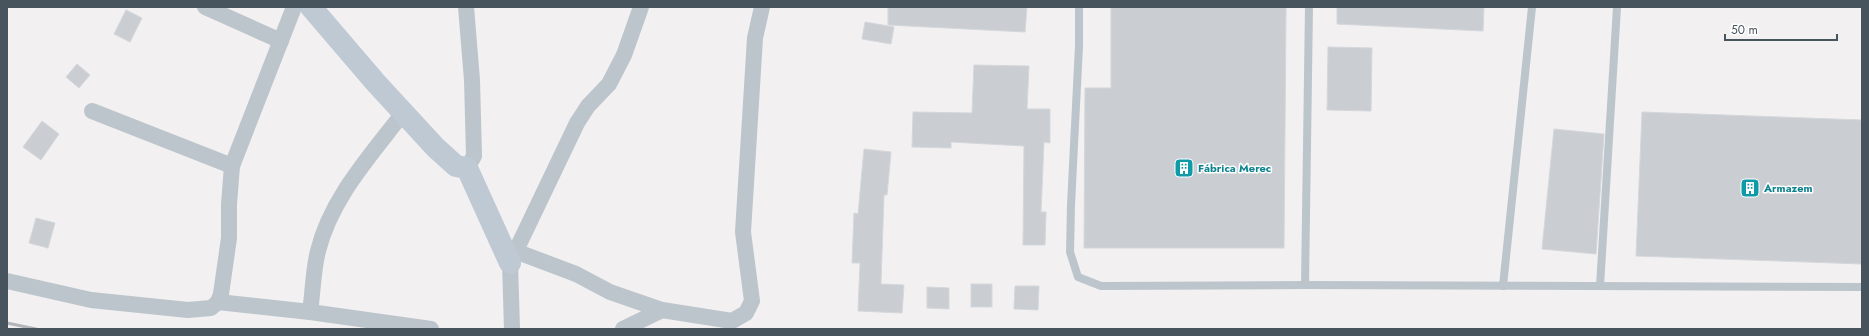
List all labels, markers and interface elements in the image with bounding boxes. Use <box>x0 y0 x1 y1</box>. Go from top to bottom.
scale bar <box>1725 16 1837 42</box>
text: 50 m <box>1731 21 1758 39</box>
building icon: Fábrica Merec <box>1173 157 1195 179</box>
place label: Fábrica Merec <box>1198 160 1271 176</box>
building icon: Armazem <box>1739 177 1761 199</box>
place label: Armazem <box>1763 180 1812 196</box>

